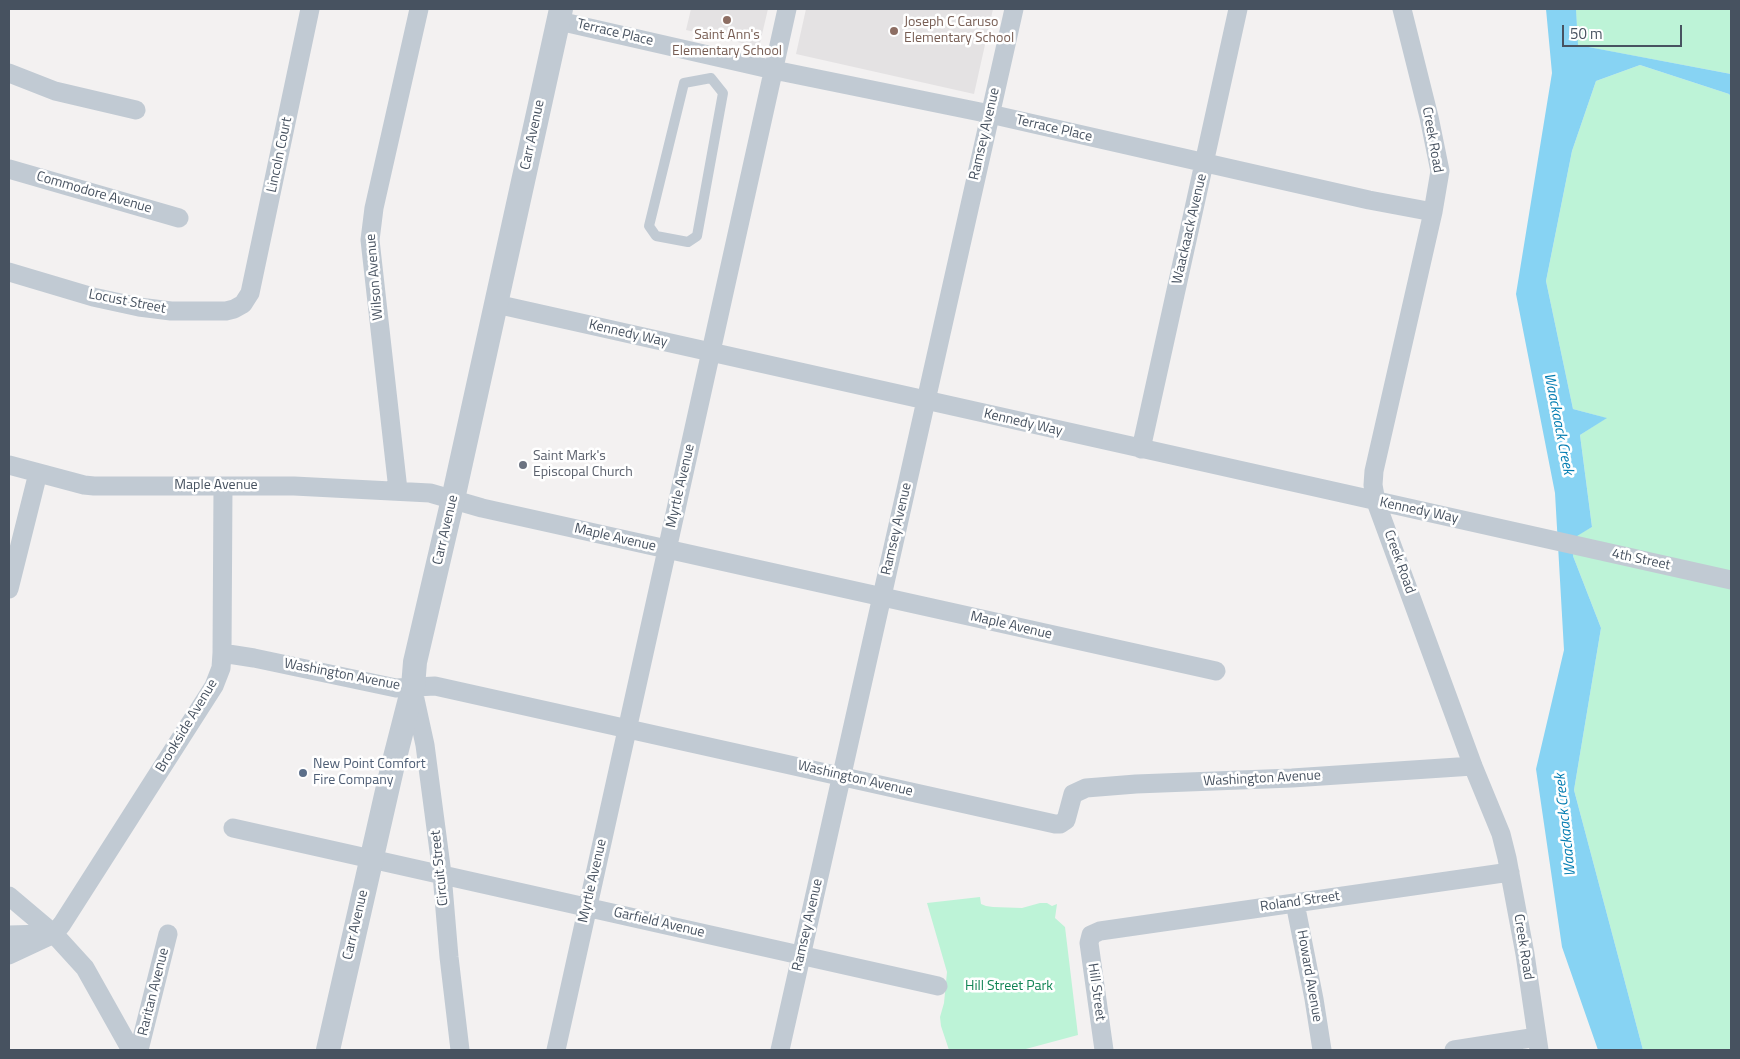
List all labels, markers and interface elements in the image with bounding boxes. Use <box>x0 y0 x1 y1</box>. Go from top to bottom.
marker: Saint Ann's Elementary School <box>721 14 733 26</box>
place label: Joseph C Caruso Elementary School <box>904 15 1014 48</box>
scale bar <box>1565 15 1685 47</box>
street label: Terrace Place <box>575 16 655 50</box>
text: 50 m <box>1570 22 1603 45</box>
marker: Joseph C Caruso Elementary School <box>888 25 900 37</box>
place label: Saint Ann's Elementary School <box>672 28 782 60</box>
street label: Ramsey Avenue <box>966 86 1004 182</box>
street label: Carr Avenue <box>517 98 549 172</box>
street label: Creek Road <box>1418 106 1446 174</box>
street label: Terrace Place <box>1014 112 1094 146</box>
street label: Lincoln Court <box>264 116 296 194</box>
street label: Commodore Avenue <box>34 169 154 217</box>
street label: Waackaack Avenue <box>1169 172 1211 286</box>
street label: Wilson Avenue <box>363 233 387 321</box>
street label: Locust Street <box>87 286 167 318</box>
street label: Kennedy Way <box>587 317 669 351</box>
water label: Waackaack Creek <box>1539 372 1577 476</box>
street label: Kennedy Way <box>982 406 1064 440</box>
street label: Myrtle Avenue <box>663 442 699 530</box>
place label: Saint Mark's Episcopal Church <box>533 449 633 482</box>
marker: Saint Mark's Episcopal Church <box>517 459 529 471</box>
street label: Maple Avenue <box>174 478 258 494</box>
street label: Ramsey Avenue <box>878 481 916 577</box>
street label: Carr Avenue <box>430 493 462 567</box>
street label: Kennedy Way <box>1378 494 1460 528</box>
street label: Maple Avenue <box>573 520 657 556</box>
street label: Creek Road <box>1380 528 1418 596</box>
street label: 4th Street <box>1610 546 1672 574</box>
street label: Maple Avenue <box>969 608 1053 644</box>
street label: Washington Avenue <box>283 656 401 694</box>
street label: Brookside Avenue <box>153 676 221 776</box>
place label: New Point Comfort Fire Company <box>313 757 426 790</box>
street label: Washington Avenue <box>796 758 914 800</box>
marker: New Point Comfort Fire Company <box>297 767 309 779</box>
street label: Washington Avenue <box>1203 768 1321 790</box>
water label: Waackaack Creek <box>1552 773 1580 877</box>
street label: Circuit Street <box>428 829 452 907</box>
street label: Myrtle Avenue <box>575 837 611 925</box>
street label: Ramsey Avenue <box>789 877 827 973</box>
street label: Carr Avenue <box>340 888 372 962</box>
street label: Roland Street <box>1259 888 1341 916</box>
street label: Garfield Avenue <box>612 904 706 942</box>
street label: Creek Road <box>1510 913 1536 981</box>
street label: Howard Avenue <box>1293 929 1325 1023</box>
street label: Raritan Avenue <box>135 946 173 1038</box>
street label: Hill Street <box>1084 962 1108 1022</box>
park label: Hill Street Park <box>965 979 1053 995</box>

